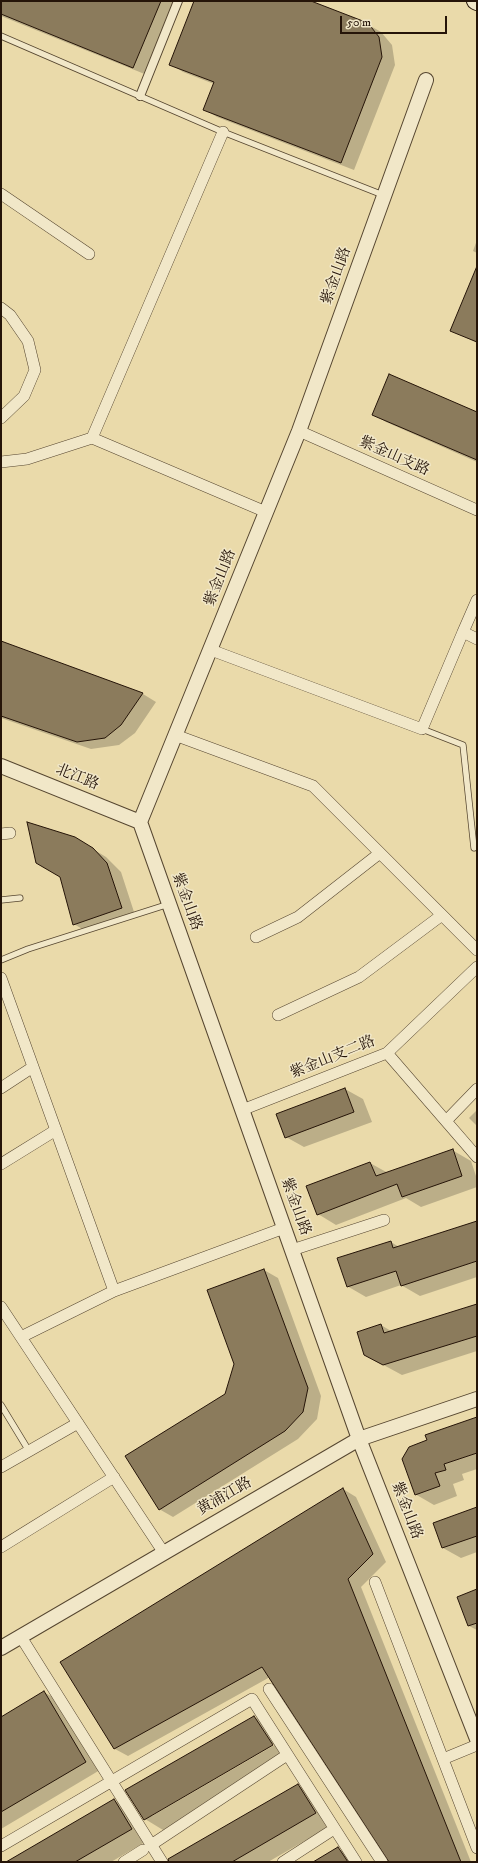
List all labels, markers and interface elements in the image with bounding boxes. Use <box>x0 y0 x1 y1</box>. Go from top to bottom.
scale bar <box>342 8 449 34</box>
text: 50 m <box>347 15 371 30</box>
street label: 紫金山路 <box>318 245 356 307</box>
street label: 紫金山支路 <box>356 434 432 480</box>
street label: 紫金山路 <box>201 547 241 609</box>
street label: 北江路 <box>53 761 101 795</box>
street label: 紫金山路 <box>167 871 205 933</box>
street label: 紫金山支二路 <box>288 1033 378 1083</box>
street label: 紫金山路 <box>276 1176 314 1238</box>
street label: 黄浦江路 <box>195 1474 255 1520</box>
street label: 紫金山路 <box>387 1480 425 1542</box>

